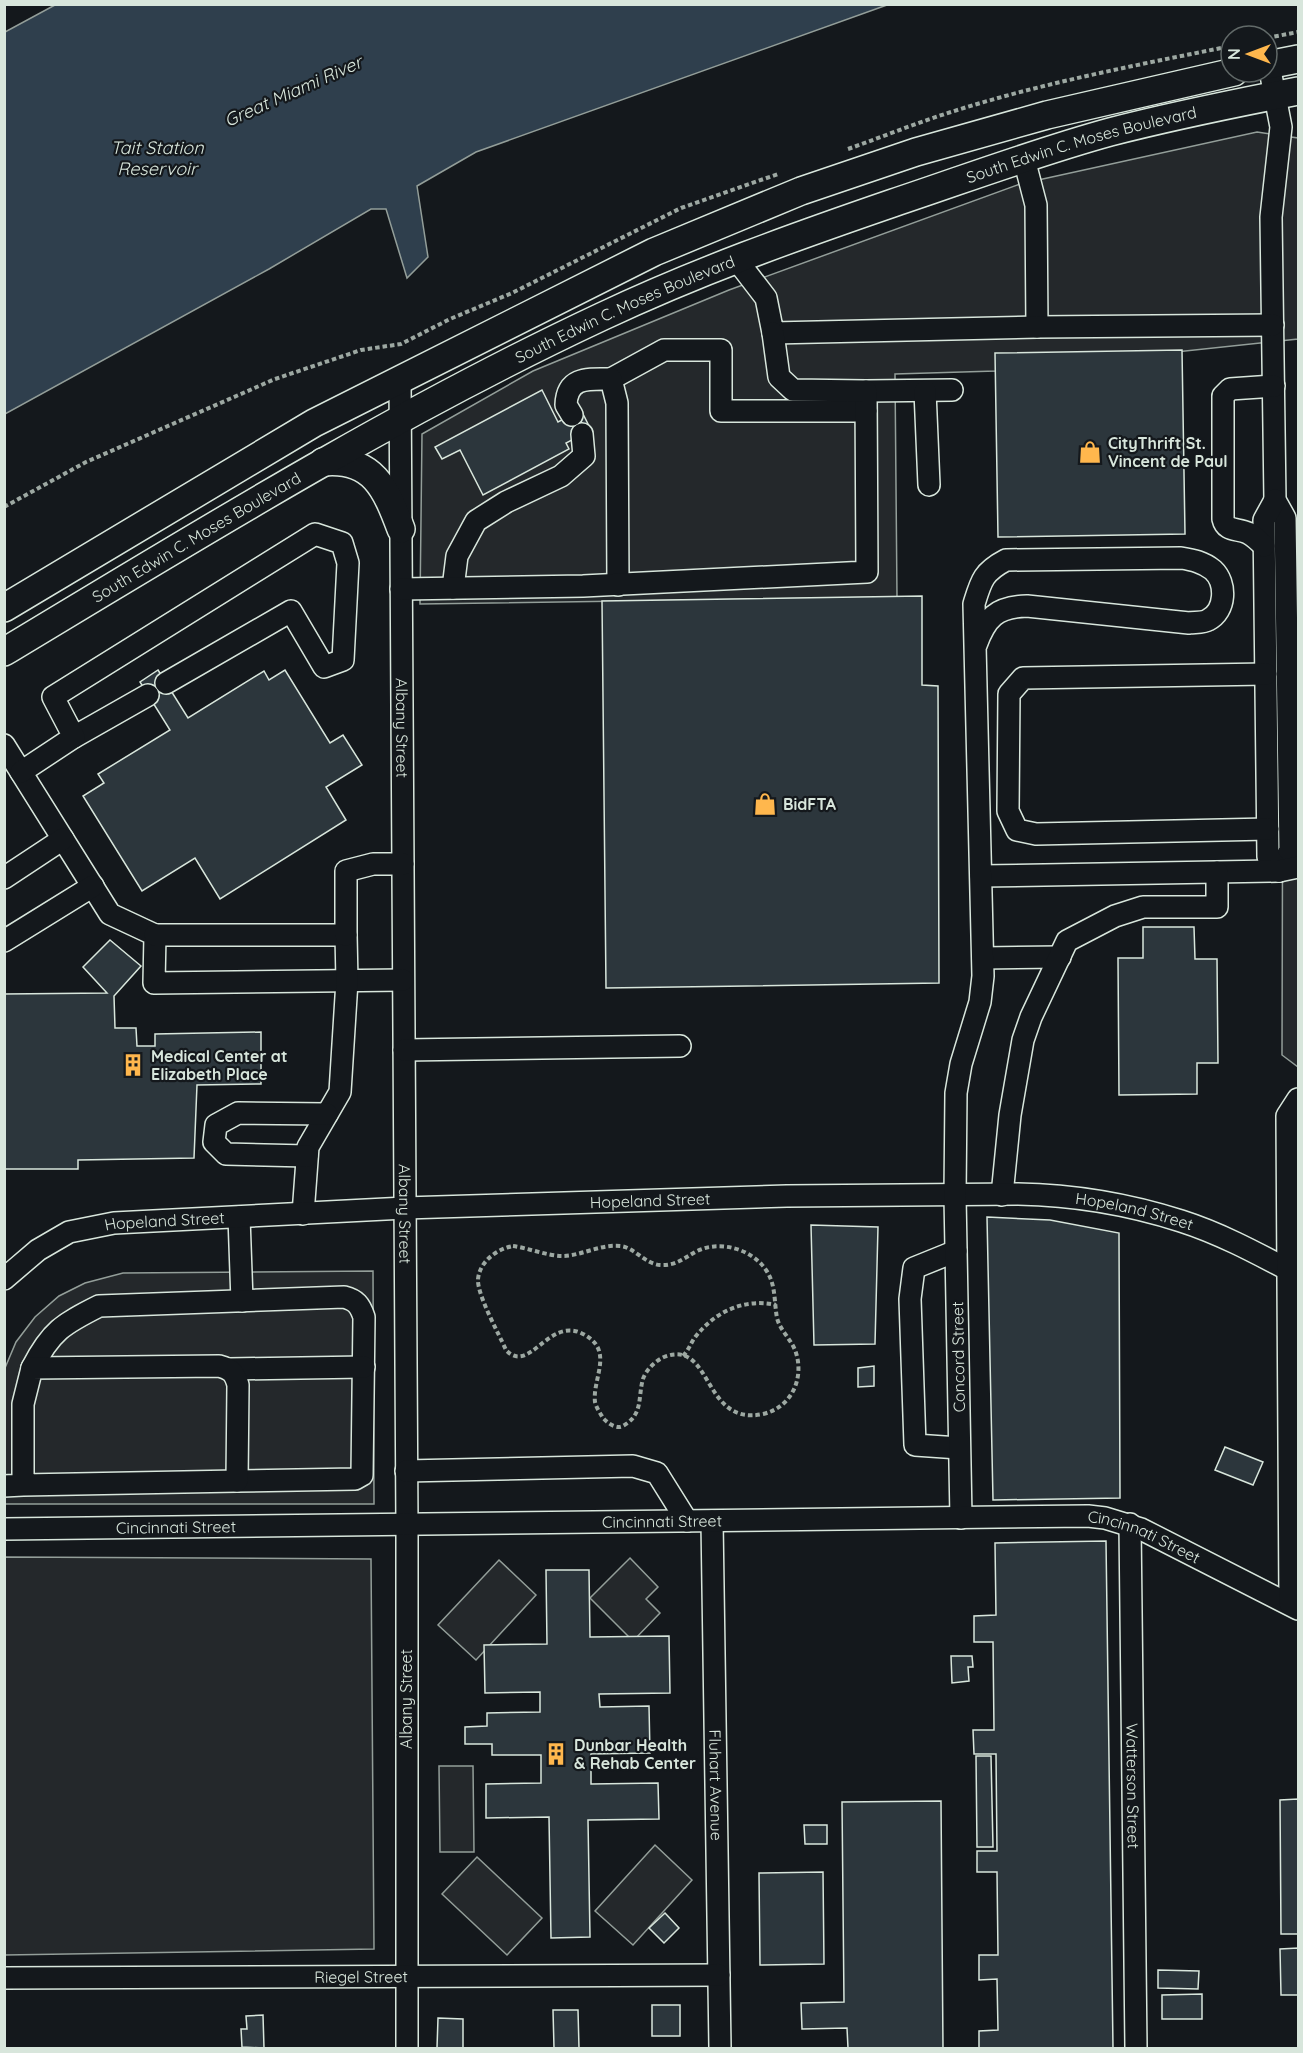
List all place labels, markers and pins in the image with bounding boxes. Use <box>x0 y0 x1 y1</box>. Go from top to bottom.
place label: CityThrift St. Vincent de Paul <box>1108 433 1228 471</box>
shop icon: CityThrift St. Vincent de Paul <box>1077 439 1103 465</box>
shop icon: BidFTA <box>752 791 778 817</box>
place label: BidFTA <box>783 794 837 814</box>
place label: Medical Center at Elizabeth Place <box>151 1046 287 1084</box>
building icon: Medical Center at Elizabeth Place <box>120 1052 146 1078</box>
place label: Dunbar Health & Rehab Center <box>574 1735 696 1773</box>
building icon: Dunbar Health & Rehab Center <box>543 1741 569 1767</box>

